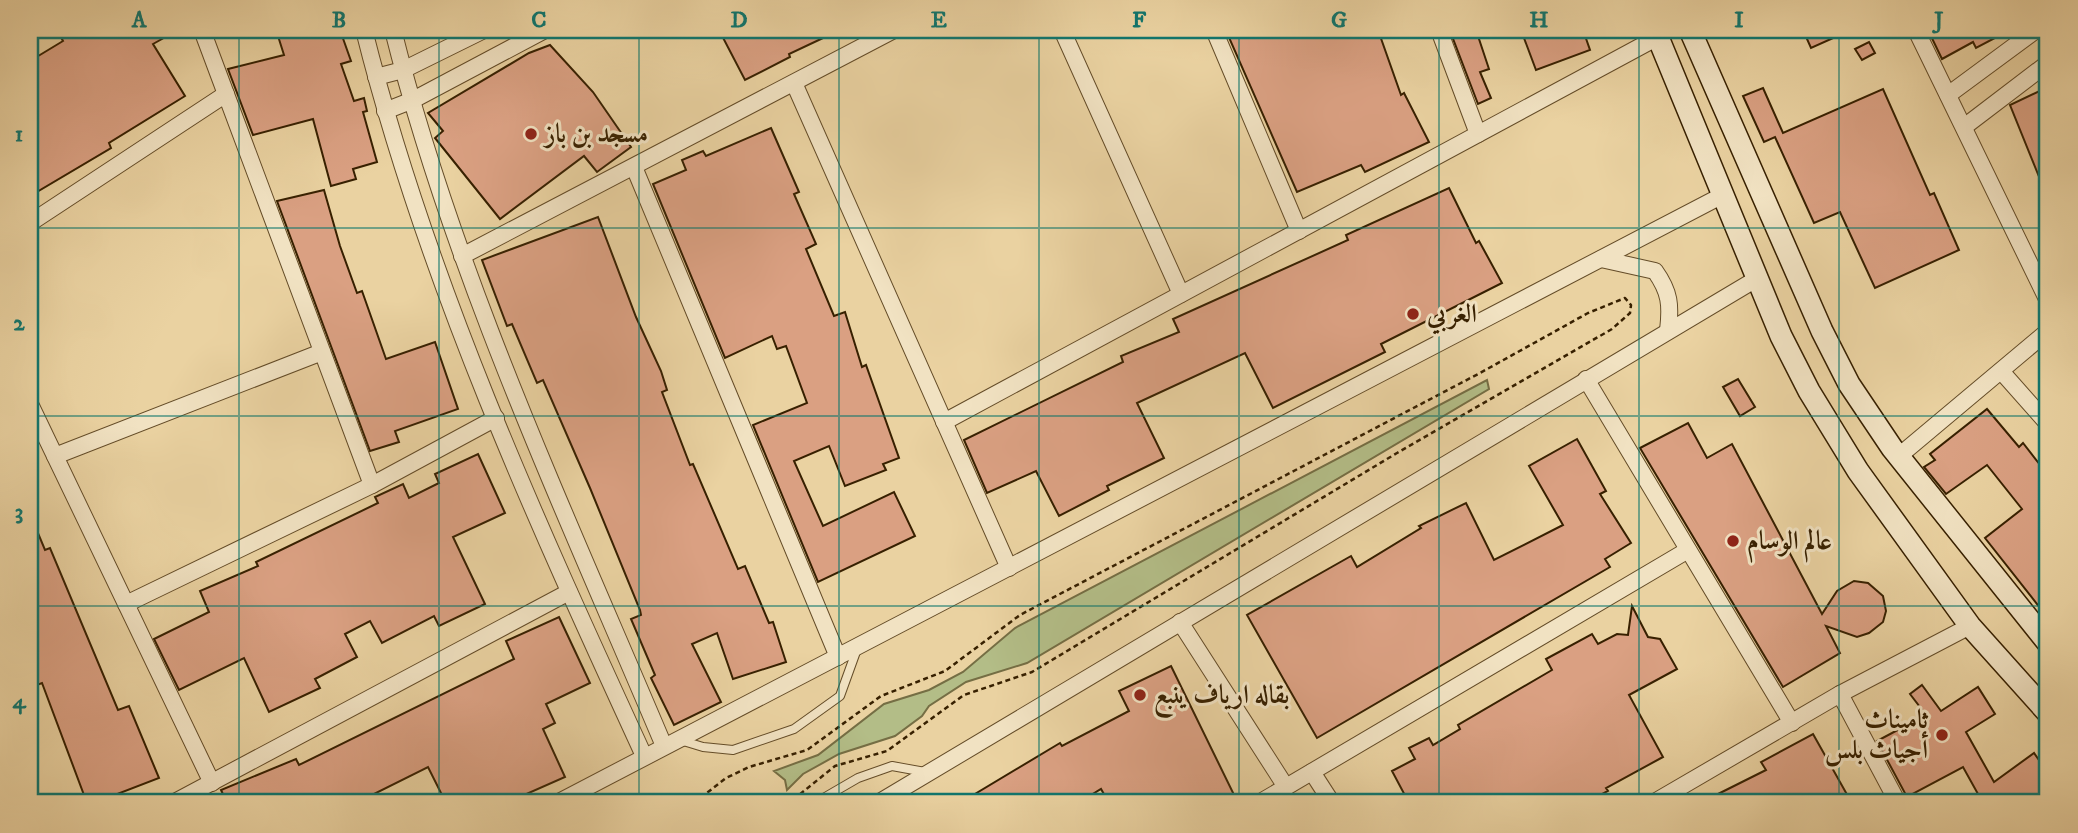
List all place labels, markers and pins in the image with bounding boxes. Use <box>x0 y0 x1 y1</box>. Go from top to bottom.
place label: مسجد بن باز <box>542 118 648 151</box>
marker: مسجد بن باز <box>523 126 539 142</box>
place label: الغربي <box>1426 298 1477 335</box>
marker: الغربي <box>1405 306 1421 322</box>
place label: عالم الوسام <box>1747 525 1832 563</box>
marker: عالم الوسام <box>1725 533 1741 549</box>
place label: بقاله ارياف ينبع <box>1154 679 1289 718</box>
marker: بقاله ارياف ينبع <box>1132 687 1148 703</box>
place label: ثاميناث أجياث بلس <box>1825 704 1929 767</box>
marker: ثاميناث أجياث بلس <box>1934 727 1950 743</box>

